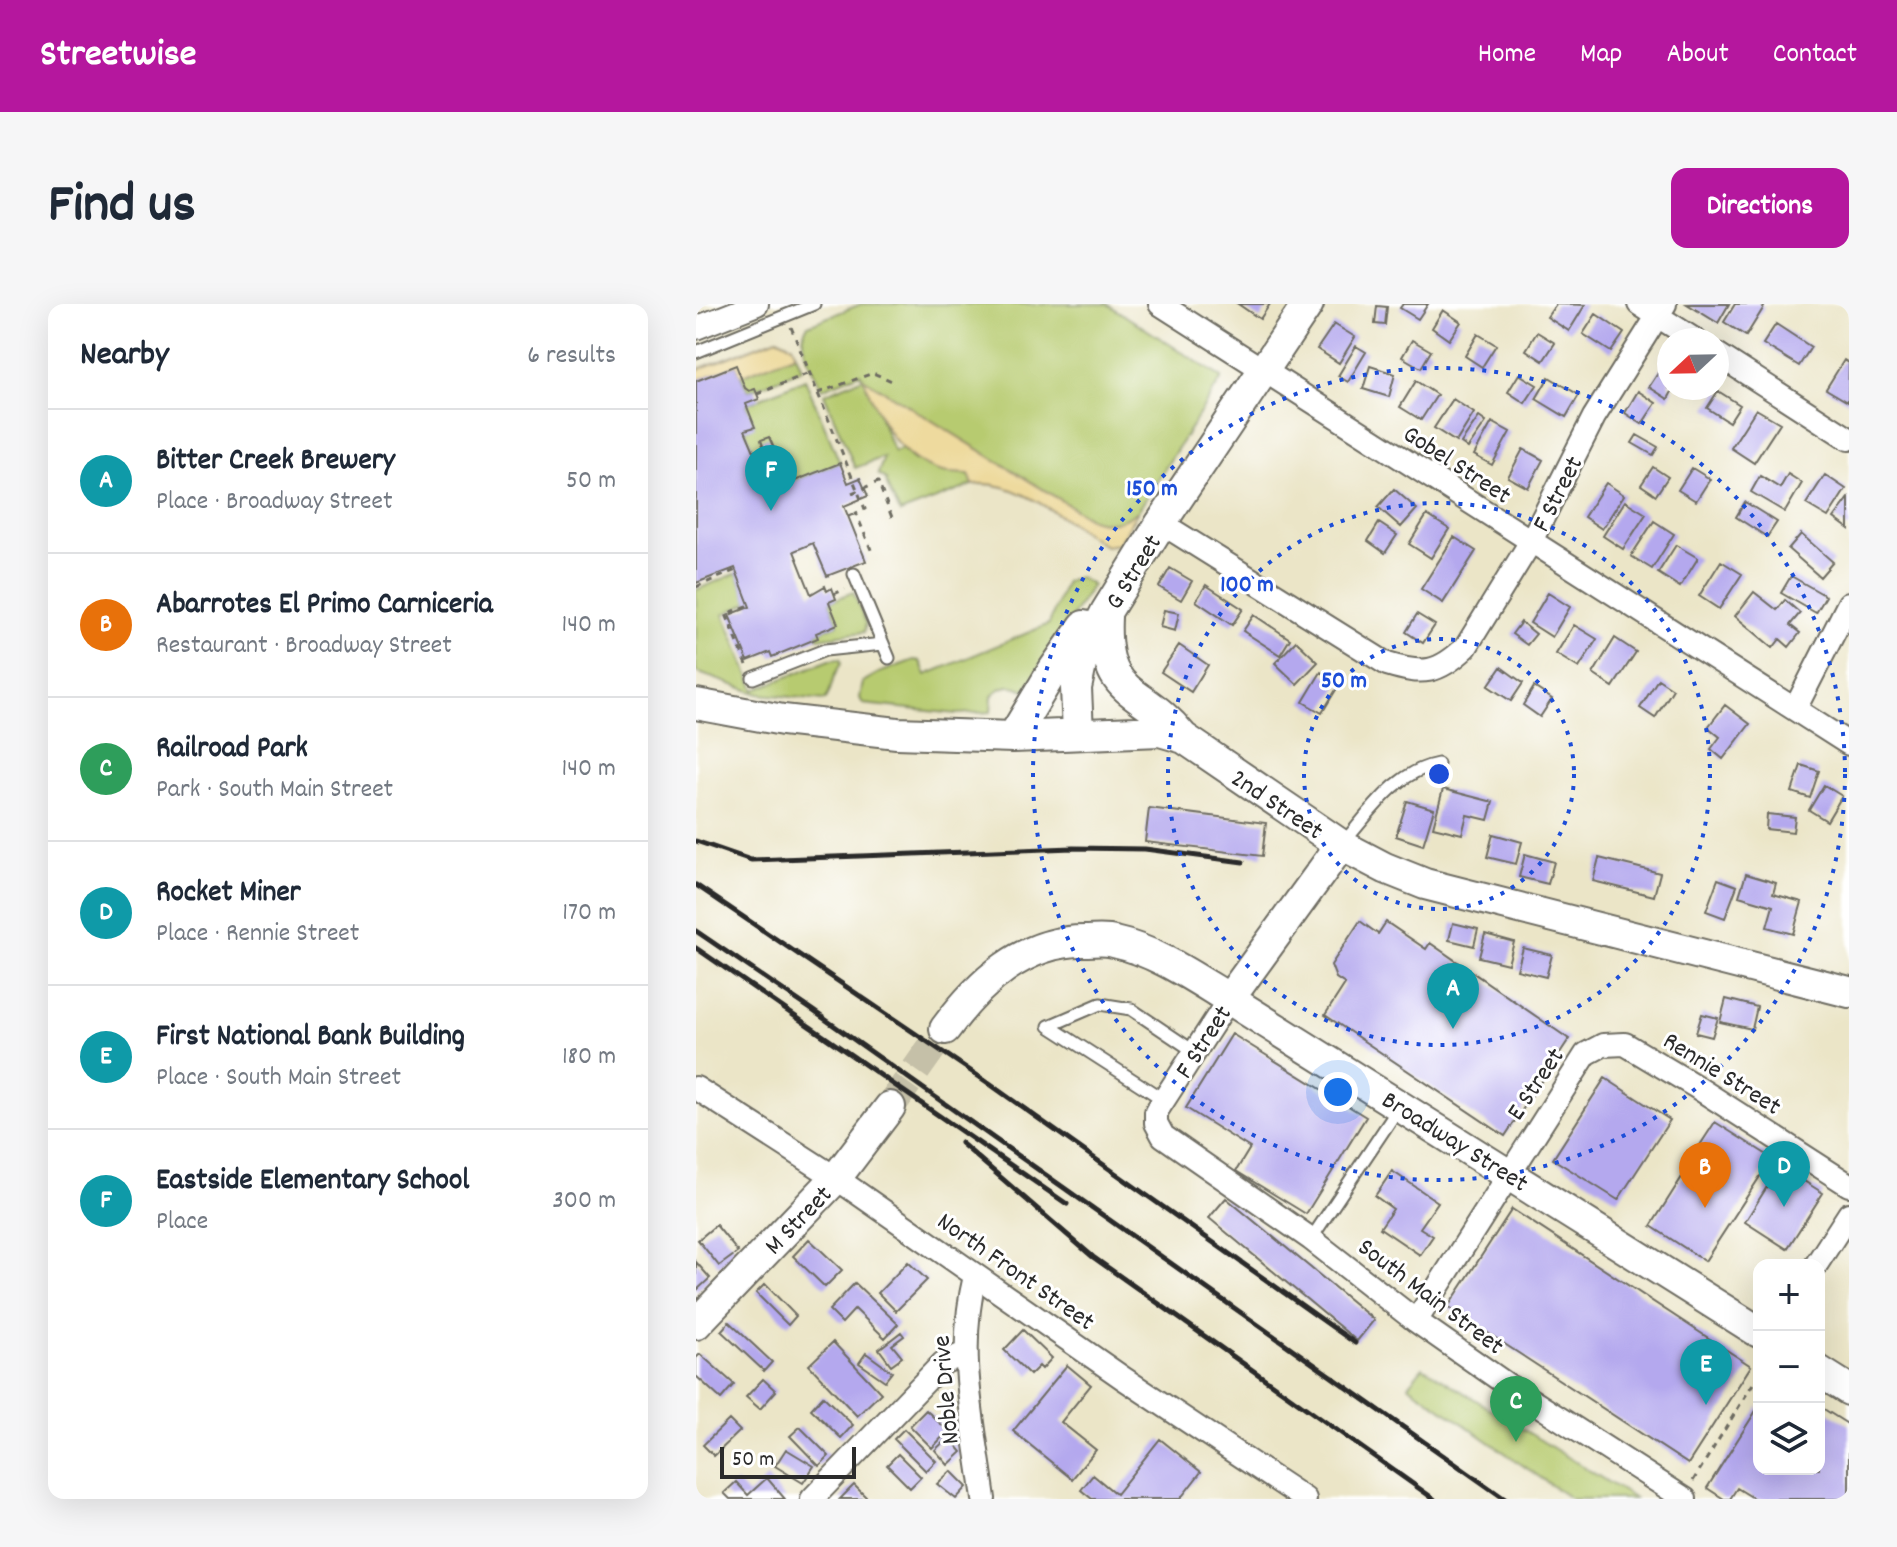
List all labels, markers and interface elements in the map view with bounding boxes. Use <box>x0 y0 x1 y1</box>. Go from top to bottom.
text: Streetwise <box>40 29 197 84</box>
text: Home <box>1478 36 1536 76</box>
text: Map <box>1580 36 1622 76</box>
text: About <box>1666 36 1729 76</box>
text: Contact <box>1773 36 1857 76</box>
text: Find us <box>48 168 196 248</box>
button: Directions <box>1671 168 1849 248</box>
north arrow <box>1657 328 1729 400</box>
text: Nearby <box>80 332 169 381</box>
text: 6 results <box>527 338 616 375</box>
street label: Gobel Street <box>1395 417 1518 515</box>
text: Bitter Creek Brewery <box>156 441 395 484</box>
pin: F <box>745 445 797 511</box>
street label: F Street <box>1524 450 1594 539</box>
text: A <box>99 463 113 500</box>
text: 50 m <box>566 463 616 500</box>
text: 150 m <box>1126 473 1178 507</box>
text: Place · Broadway Street <box>156 484 392 521</box>
street label: G Street <box>1097 528 1173 618</box>
text: 100 m <box>1220 569 1274 603</box>
text: Abarrotes El Primo Carniceria <box>156 585 493 628</box>
text: B <box>100 607 112 644</box>
text: 140 m <box>562 607 616 644</box>
text: Restaurant · Broadway Street <box>156 628 452 665</box>
text: 50 m <box>1321 665 1367 699</box>
text: Railroad Park <box>156 729 308 772</box>
text: C <box>100 751 112 788</box>
text: 140 m <box>562 751 616 788</box>
centre of rings <box>1425 760 1453 788</box>
street label: 2nd Street <box>1222 761 1330 851</box>
text: Park · South Main Street <box>156 772 393 809</box>
text: Rocket Miner <box>156 873 301 916</box>
text: D <box>99 895 113 932</box>
text: 170 m <box>562 895 616 932</box>
text: Place · Rennie Street <box>156 916 359 953</box>
pin: A <box>1427 963 1479 1029</box>
street label: F Street <box>1167 999 1243 1087</box>
text: First National Bank Building <box>156 1017 465 1060</box>
street label: Rennie Street <box>1655 1024 1788 1126</box>
text: E <box>100 1039 112 1076</box>
text: 180 m <box>562 1039 616 1076</box>
street label: E Street <box>1499 1041 1575 1129</box>
text: Place · South Main Street <box>156 1060 401 1097</box>
your location <box>1318 1072 1358 1112</box>
street label: Broadway Street <box>1374 1083 1535 1203</box>
pin: D <box>1758 1141 1810 1207</box>
pin: B <box>1679 1142 1731 1208</box>
text: Eastside Elementary School <box>156 1161 469 1204</box>
street label: M Street <box>757 1178 842 1265</box>
text: F <box>100 1183 112 1220</box>
text: 300 m <box>552 1183 616 1220</box>
text: Place <box>156 1204 208 1241</box>
street label: North Front Street <box>929 1205 1102 1341</box>
street label: South Main Street <box>1349 1230 1511 1365</box>
map controls <box>1753 1259 1825 1475</box>
button: + <box>1753 1259 1825 1331</box>
button: − <box>1753 1331 1825 1403</box>
street label: Noble Drive <box>924 1334 971 1446</box>
pin: E <box>1680 1339 1732 1405</box>
pin: C <box>1490 1376 1542 1442</box>
button: layers <box>1753 1403 1825 1475</box>
scale bar <box>720 1443 856 1479</box>
text: 50 m <box>732 1445 774 1476</box>

